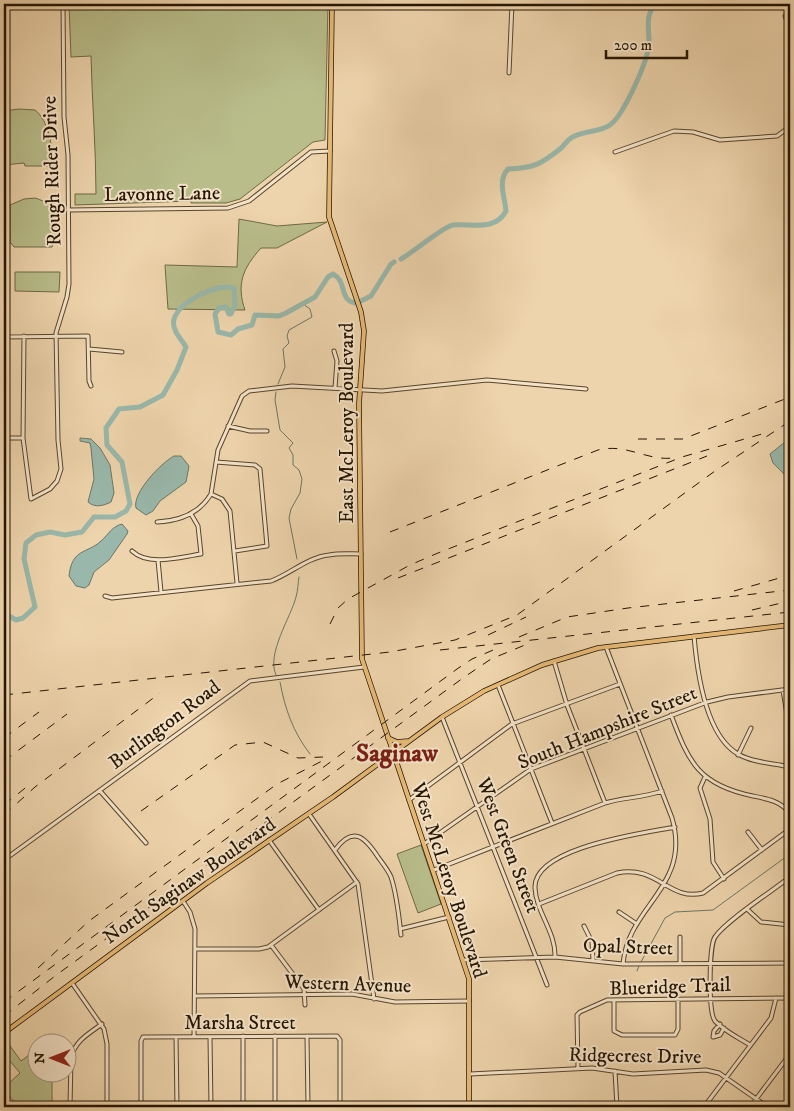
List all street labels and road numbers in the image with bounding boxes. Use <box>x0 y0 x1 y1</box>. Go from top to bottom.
street label: Rough Rider Drive <box>37 96 68 246</box>
street label: Lavonne Lane <box>104 181 220 208</box>
street label: East McLeroy Boulevard <box>335 322 360 524</box>
street label: Burlington Road <box>104 675 226 775</box>
street label: South Hampshire Street <box>514 681 701 776</box>
street label: West Green Street <box>470 773 545 917</box>
street label: West McLeroy Boulevard <box>405 779 492 981</box>
street label: North Saginaw Boulevard <box>99 812 281 950</box>
street label: Opal Street <box>582 933 674 962</box>
street label: Western Avenue <box>283 970 412 999</box>
street label: Blueridge Trail <box>609 973 731 1002</box>
street label: Marsha Street <box>184 1011 296 1036</box>
street label: Ridgecrest Drive <box>568 1043 702 1070</box>

